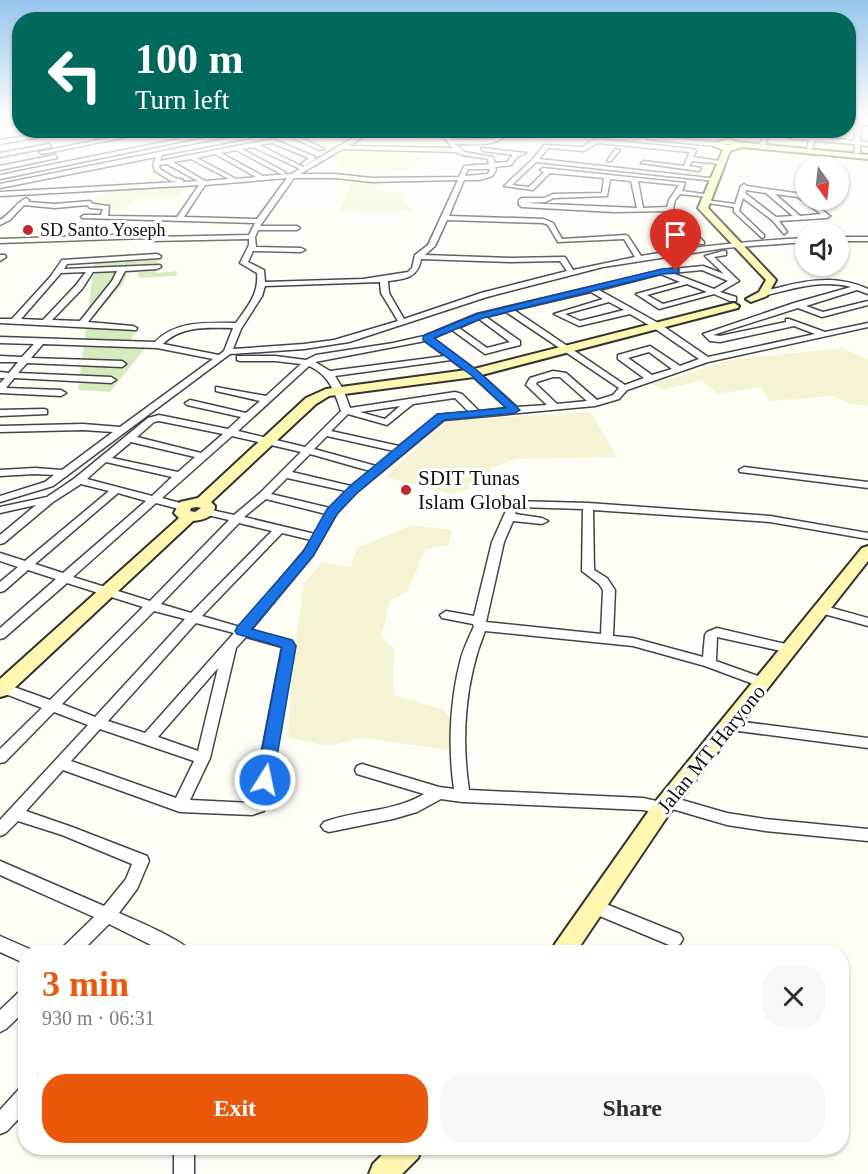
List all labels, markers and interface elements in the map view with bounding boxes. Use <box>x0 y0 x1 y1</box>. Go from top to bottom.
icon: left <box>36 36 114 114</box>
text: 100 m <box>135 36 244 82</box>
text: Turn left <box>135 85 229 115</box>
north arrow <box>795 156 849 210</box>
map controls <box>795 156 849 276</box>
pin <box>650 209 701 271</box>
icon: arrive <box>659 218 692 251</box>
place label: SD Santo Yoseph <box>40 220 166 240</box>
button: sound <box>795 222 849 276</box>
marker: SD Santo Yoseph <box>21 223 35 237</box>
place label: SDIT Tunas Islam Global <box>418 466 527 514</box>
marker: SDIT Tunas Islam Global <box>399 483 413 497</box>
street label: Jalan MT Haryono <box>652 680 770 818</box>
position arrow <box>233 748 297 812</box>
text: 3 min <box>42 964 129 1004</box>
button: close <box>762 965 825 1028</box>
text: 930 m · 06:31 <box>42 1007 155 1029</box>
button: Exit <box>42 1074 428 1143</box>
button: Share <box>440 1074 825 1143</box>

